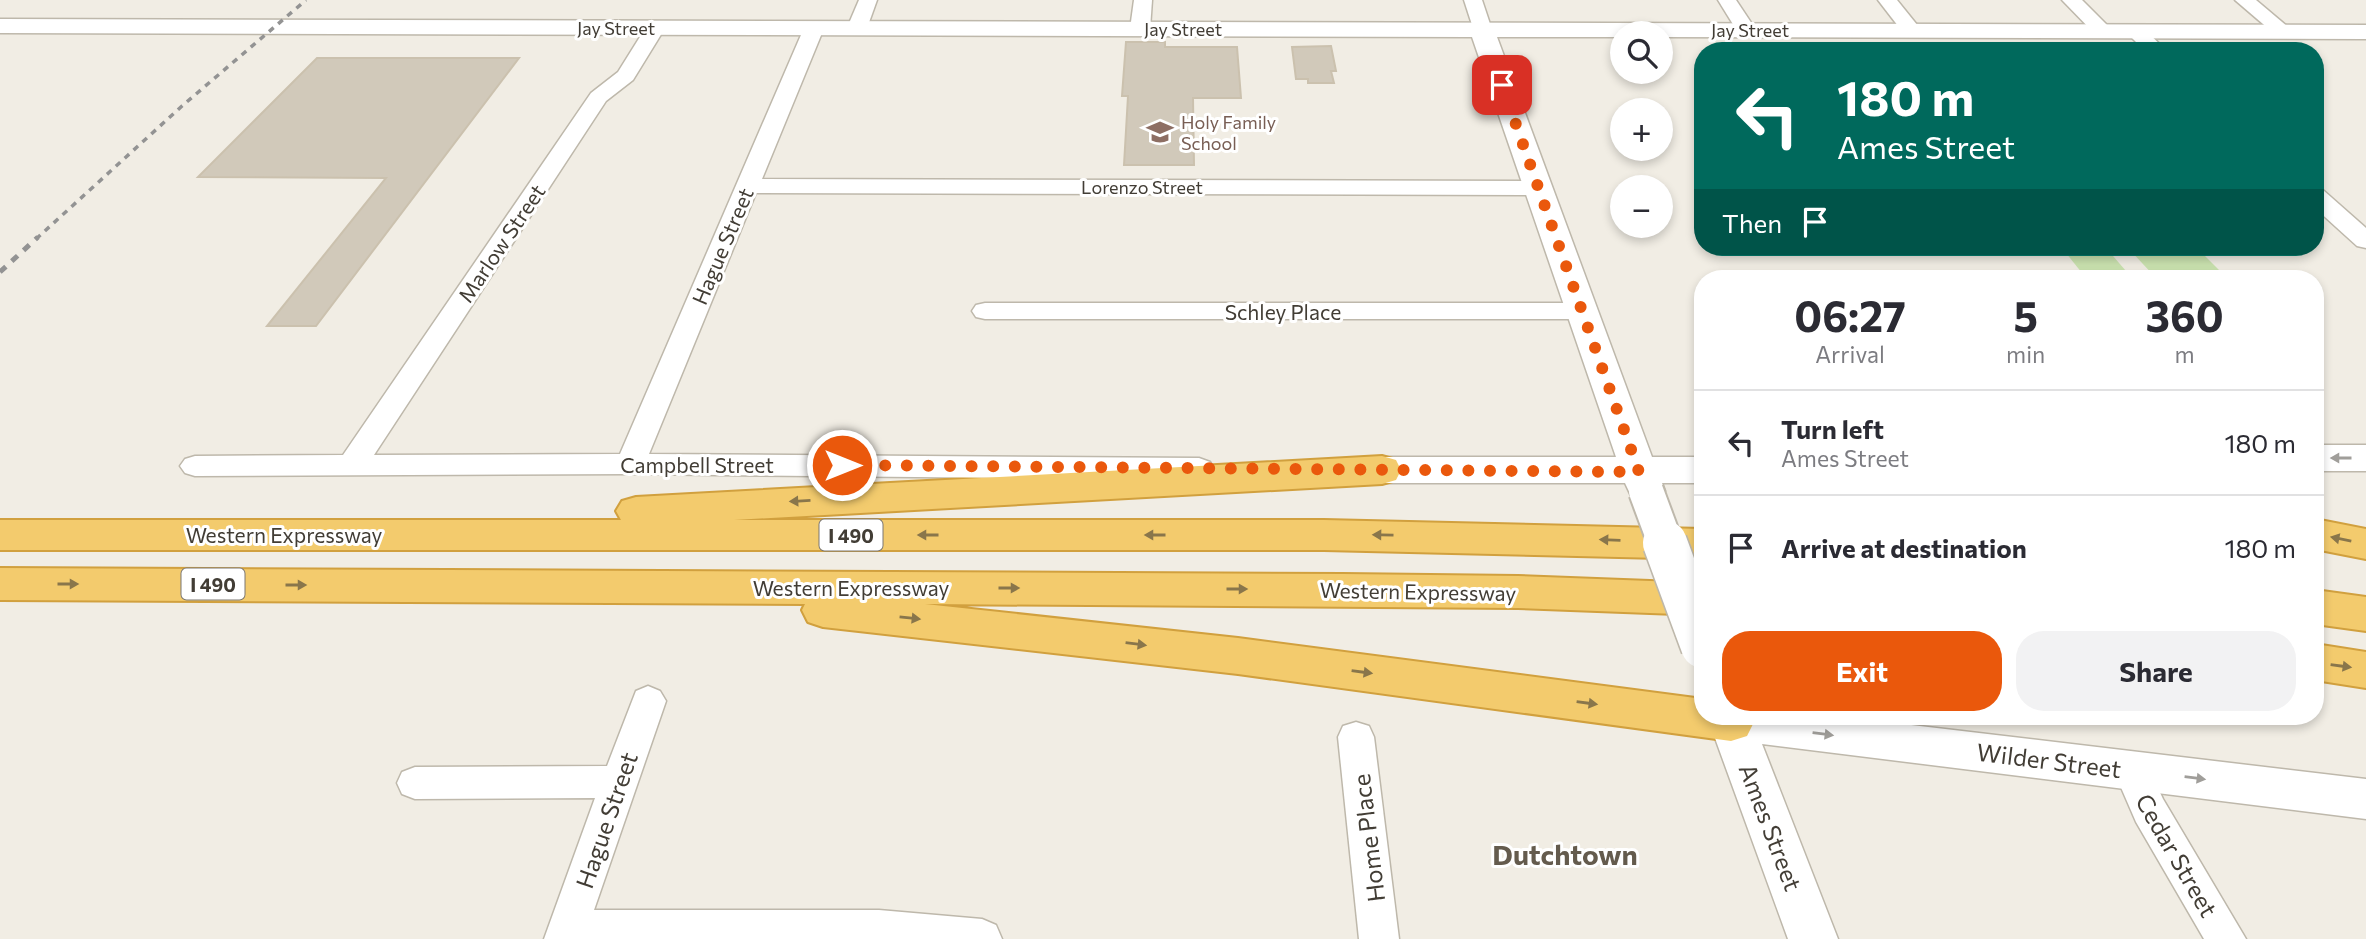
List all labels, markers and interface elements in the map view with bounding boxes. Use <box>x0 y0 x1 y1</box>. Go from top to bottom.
street label: Jay Street <box>577 17 655 39</box>
street label: Jay Street <box>1144 18 1222 40</box>
street label: Jay Street <box>1711 19 1789 41</box>
map controls <box>1610 21 1673 238</box>
button: search <box>1610 21 1673 84</box>
pin <box>1472 55 1532 115</box>
icon: arrive <box>1483 66 1521 104</box>
text: 180 m <box>1837 66 1974 126</box>
icon: left <box>1722 70 1813 161</box>
button: + <box>1610 98 1673 161</box>
place label: Holy Family School <box>1181 111 1276 154</box>
school or university icon: Holy Family School <box>1145 117 1175 147</box>
text: Ames Street <box>1837 126 2015 166</box>
button: − <box>1610 175 1673 238</box>
street label: Lorenzo Street <box>1081 176 1203 198</box>
street label: Marlow Street <box>452 179 550 307</box>
street label: Hague Street <box>686 184 758 308</box>
icon: arrive <box>1796 203 1834 241</box>
text: Then <box>1722 207 1782 238</box>
text: 06:27 <box>1794 289 1906 341</box>
text: 5 <box>2013 289 2038 341</box>
text: 360 <box>2145 289 2224 341</box>
street label: Schley Place <box>1225 299 1341 324</box>
text: Arrival <box>1815 340 1885 368</box>
text: min <box>2006 340 2045 368</box>
text: m <box>2175 340 2195 368</box>
text: Turn left <box>1781 413 1884 444</box>
icon: left <box>1722 424 1760 462</box>
text: 180 m <box>2224 427 2296 458</box>
position arrow <box>805 428 879 502</box>
text: Ames Street <box>1781 444 1909 472</box>
street label: Campbell Street <box>620 452 774 477</box>
one-way arrow <box>2329 452 2351 464</box>
one-way arrow <box>789 496 811 507</box>
road number: I 490 <box>820 520 882 550</box>
street label: Western Expressway <box>186 522 383 547</box>
one-way arrow <box>916 529 938 541</box>
one-way arrow <box>1144 529 1166 541</box>
one-way arrow <box>1371 529 1393 541</box>
icon: arrive <box>1722 529 1760 567</box>
text: Arrive at destination <box>1781 532 2027 563</box>
text: 180 m <box>2224 532 2296 563</box>
one-way arrow <box>2330 533 2352 544</box>
one-way arrow <box>1599 534 1621 545</box>
road number: I 490 <box>182 568 244 600</box>
street label: Western Expressway <box>753 575 950 600</box>
street label: Western Expressway <box>1319 577 1517 605</box>
one-way arrow <box>57 578 79 590</box>
one-way arrow <box>285 579 307 591</box>
one-way arrow <box>999 582 1021 594</box>
one-way arrow <box>1226 583 1248 595</box>
one-way arrow <box>899 613 921 624</box>
button: Exit <box>1722 631 2002 711</box>
button: Share <box>2016 631 2296 711</box>
one-way arrow <box>1125 639 1147 650</box>
one-way arrow <box>2330 661 2352 672</box>
one-way arrow <box>1351 667 1373 678</box>
one-way arrow <box>1576 697 1598 708</box>
one-way arrow <box>1812 729 1834 740</box>
street label: Wilder Street <box>1975 737 2123 783</box>
street label: Hague Street <box>569 748 643 892</box>
street label: Ames Street <box>1734 759 1809 895</box>
street label: Home Place <box>1346 772 1390 904</box>
one-way arrow <box>2184 772 2206 783</box>
street label: Cedar Street <box>2130 788 2224 922</box>
district label: Dutchtown <box>1492 837 1638 871</box>

